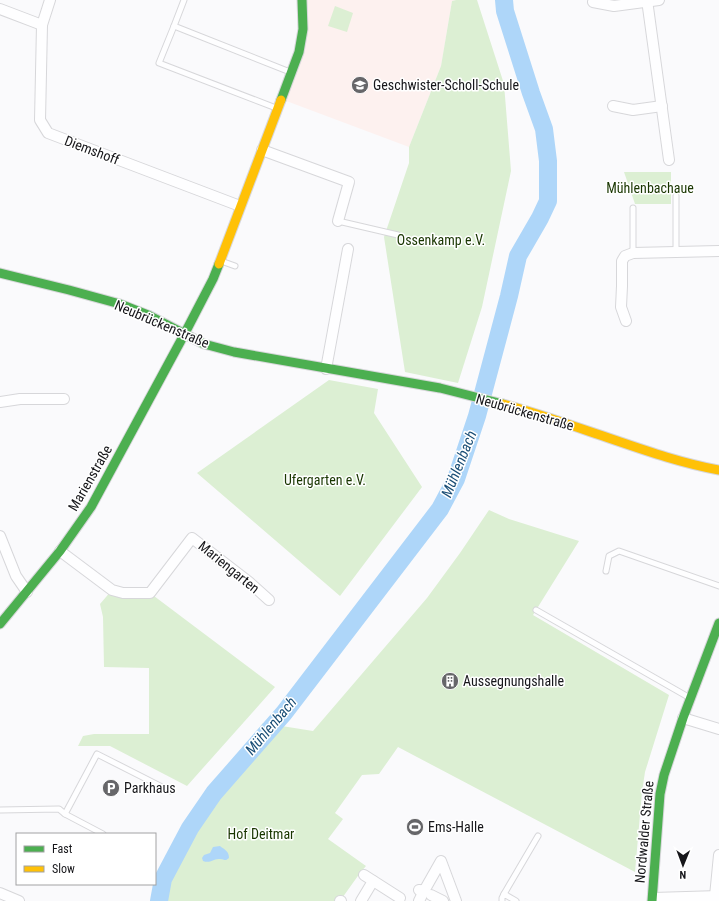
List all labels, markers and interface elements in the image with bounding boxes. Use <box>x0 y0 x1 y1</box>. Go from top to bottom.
school or university icon: Geschwister-Scholl-Schule <box>350 75 370 95</box>
place label: Geschwister-Scholl-Schule <box>373 77 519 93</box>
street label: Diemshoff <box>62 132 122 168</box>
park label: Mühlenbachaue <box>606 180 694 196</box>
park label: Ossenkamp e.V. <box>397 232 485 248</box>
street label: Neubrückenstraße <box>112 297 212 351</box>
street label: Neubrückenstraße <box>474 390 576 434</box>
water label: Mühlenbach <box>438 428 480 500</box>
street label: Marienstraße <box>65 442 115 514</box>
park label: Ufergarten e.V. <box>284 472 366 488</box>
street label: Mariengarten <box>195 538 263 596</box>
building icon: Aussegnungshalle <box>440 671 460 691</box>
place label: Aussegnungshalle <box>463 673 565 689</box>
water label: Mühlenbach <box>242 693 300 759</box>
parking icon: Parkhaus <box>101 778 121 798</box>
place label: Parkhaus <box>124 780 176 796</box>
street label: Nordwalder Straße <box>632 780 656 884</box>
sports icon: Ems-Halle <box>405 817 425 837</box>
place label: Ems-Halle <box>428 819 484 835</box>
park label: Hof Deitmar <box>228 826 294 842</box>
legend <box>16 833 156 885</box>
text: Fast <box>52 842 73 856</box>
north arrow <box>663 845 703 885</box>
text: Slow <box>52 862 75 876</box>
text: N <box>679 868 686 881</box>

